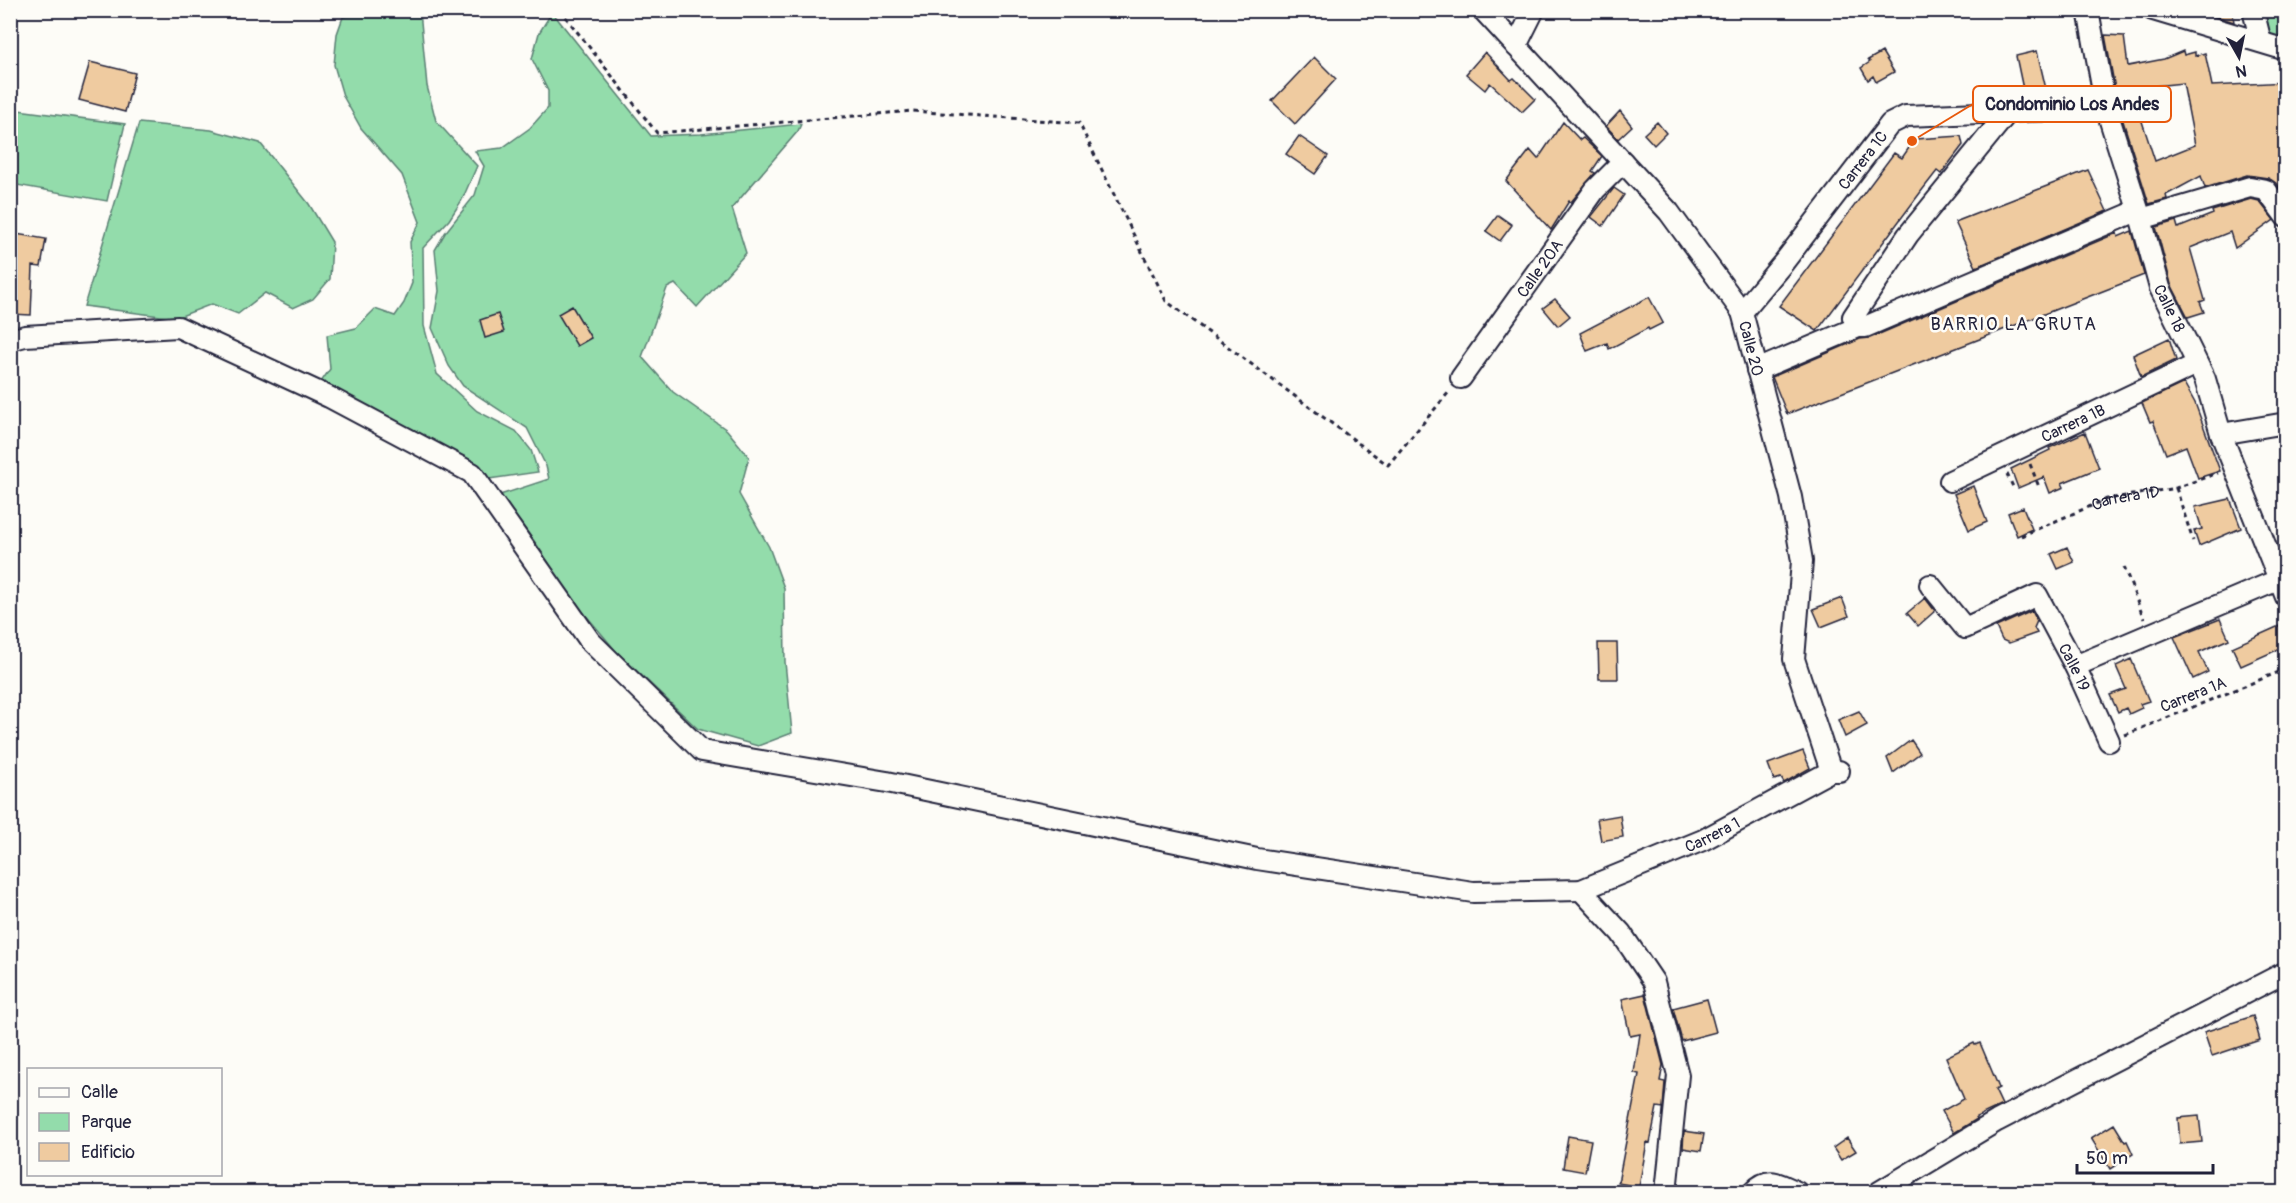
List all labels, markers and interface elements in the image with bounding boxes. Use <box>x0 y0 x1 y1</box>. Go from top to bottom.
north arrow <box>2209 27 2269 87</box>
text: N <box>2234 60 2248 82</box>
callout: Condominio Los Andes <box>1973 86 2171 122</box>
text: Condominio Los Andes <box>1985 93 2160 116</box>
street label: Carrera 1C <box>1834 127 1892 194</box>
street label: Calle 20A <box>1513 236 1568 302</box>
street label: Calle 18 <box>2149 281 2189 336</box>
district label: BARRIO LA GRUTA <box>1931 313 2097 336</box>
street label: Calle 20 <box>1734 319 1768 378</box>
street label: Carrera 1B <box>2038 400 2108 447</box>
street label: Carrera 1D <box>2088 482 2161 516</box>
street label: Calle 19 <box>2054 640 2094 694</box>
street label: Carrera 1A <box>2157 673 2229 717</box>
street label: Carrera 1 <box>1682 813 1744 857</box>
legend <box>27 1068 222 1176</box>
text: Calle <box>81 1081 118 1104</box>
text: Parque <box>81 1111 131 1134</box>
scale bar <box>2077 1137 2214 1175</box>
text: Edificio <box>81 1141 135 1164</box>
text: 50 m <box>2086 1147 2128 1170</box>

